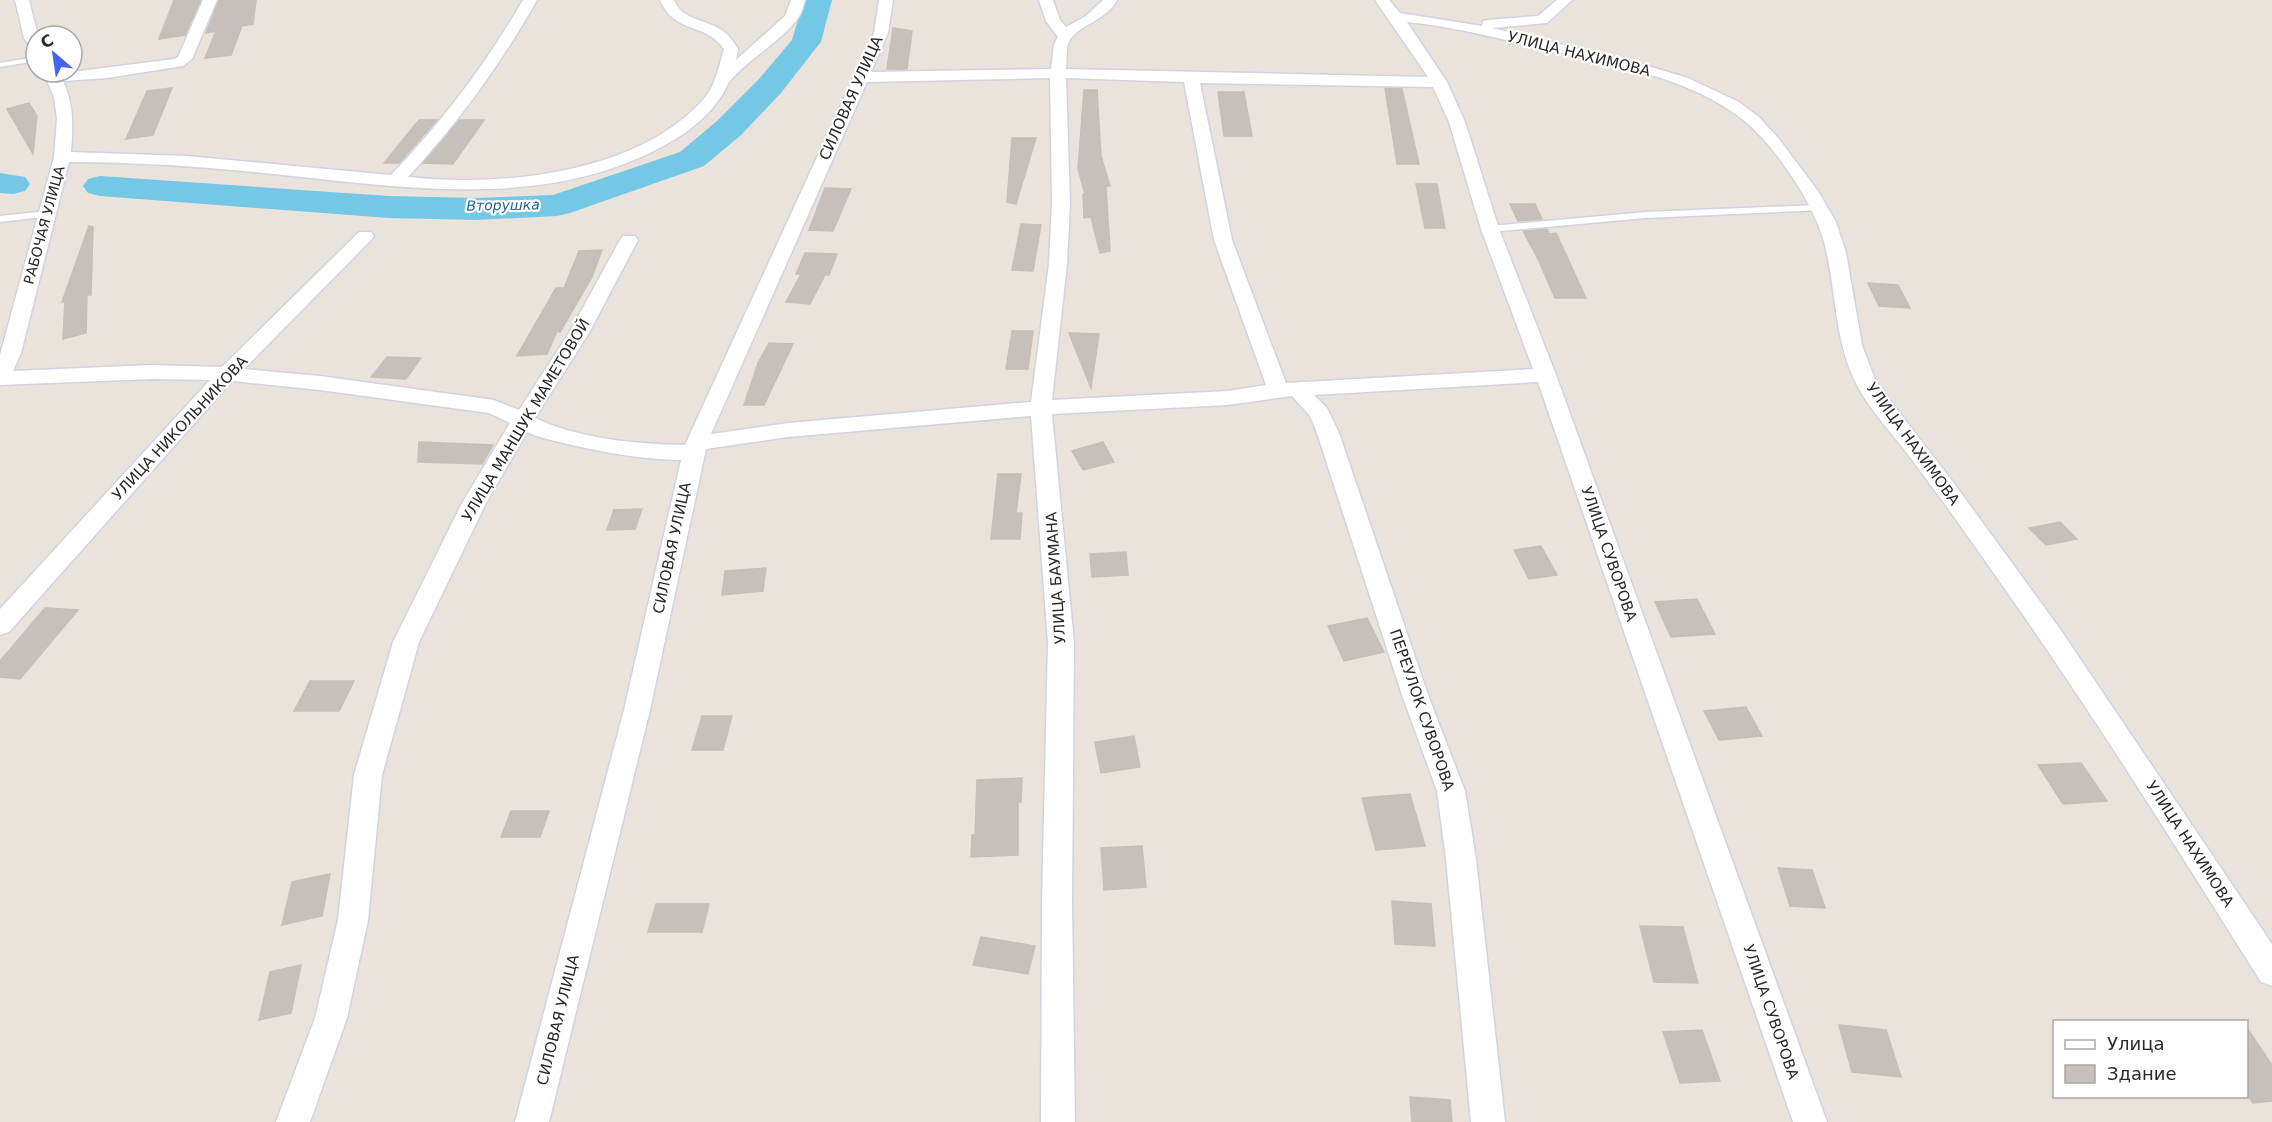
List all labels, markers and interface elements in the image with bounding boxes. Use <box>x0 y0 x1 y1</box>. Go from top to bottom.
north arrow <box>24 24 84 84</box>
street label: УЛИЦА НАХИМОВА <box>1506 28 1653 81</box>
text: С <box>37 30 57 52</box>
street label: СИЛОВАЯ УЛИЦА <box>816 32 887 163</box>
street label: РАБОЧАЯ УЛИЦА <box>20 164 68 286</box>
water label: Вторушка <box>466 196 540 214</box>
street label: УЛИЦА МАНШУК МАМЕТОВОЙ <box>457 315 594 525</box>
street label: УЛИЦА НИКОЛЬНИКОВА <box>109 352 252 504</box>
street label: УЛИЦА НАХИМОВА <box>1863 379 1964 509</box>
street label: СИЛОВАЯ УЛИЦА <box>649 480 695 615</box>
street label: УЛИЦА СУВОРОВА <box>1577 484 1641 624</box>
street label: УЛИЦА БАУМАНА <box>1042 510 1070 645</box>
street label: ПЕРЕУЛОК СУВОРОВА <box>1386 627 1458 794</box>
street label: УЛИЦА НАХИМОВА <box>2143 778 2238 911</box>
street label: УЛИЦА СУВОРОВА <box>1739 942 1803 1082</box>
street label: СИЛОВАЯ УЛИЦА <box>533 952 583 1087</box>
legend <box>2053 1020 2248 1098</box>
text: Улица <box>2107 1033 2164 1054</box>
text: Здание <box>2107 1063 2177 1084</box>

